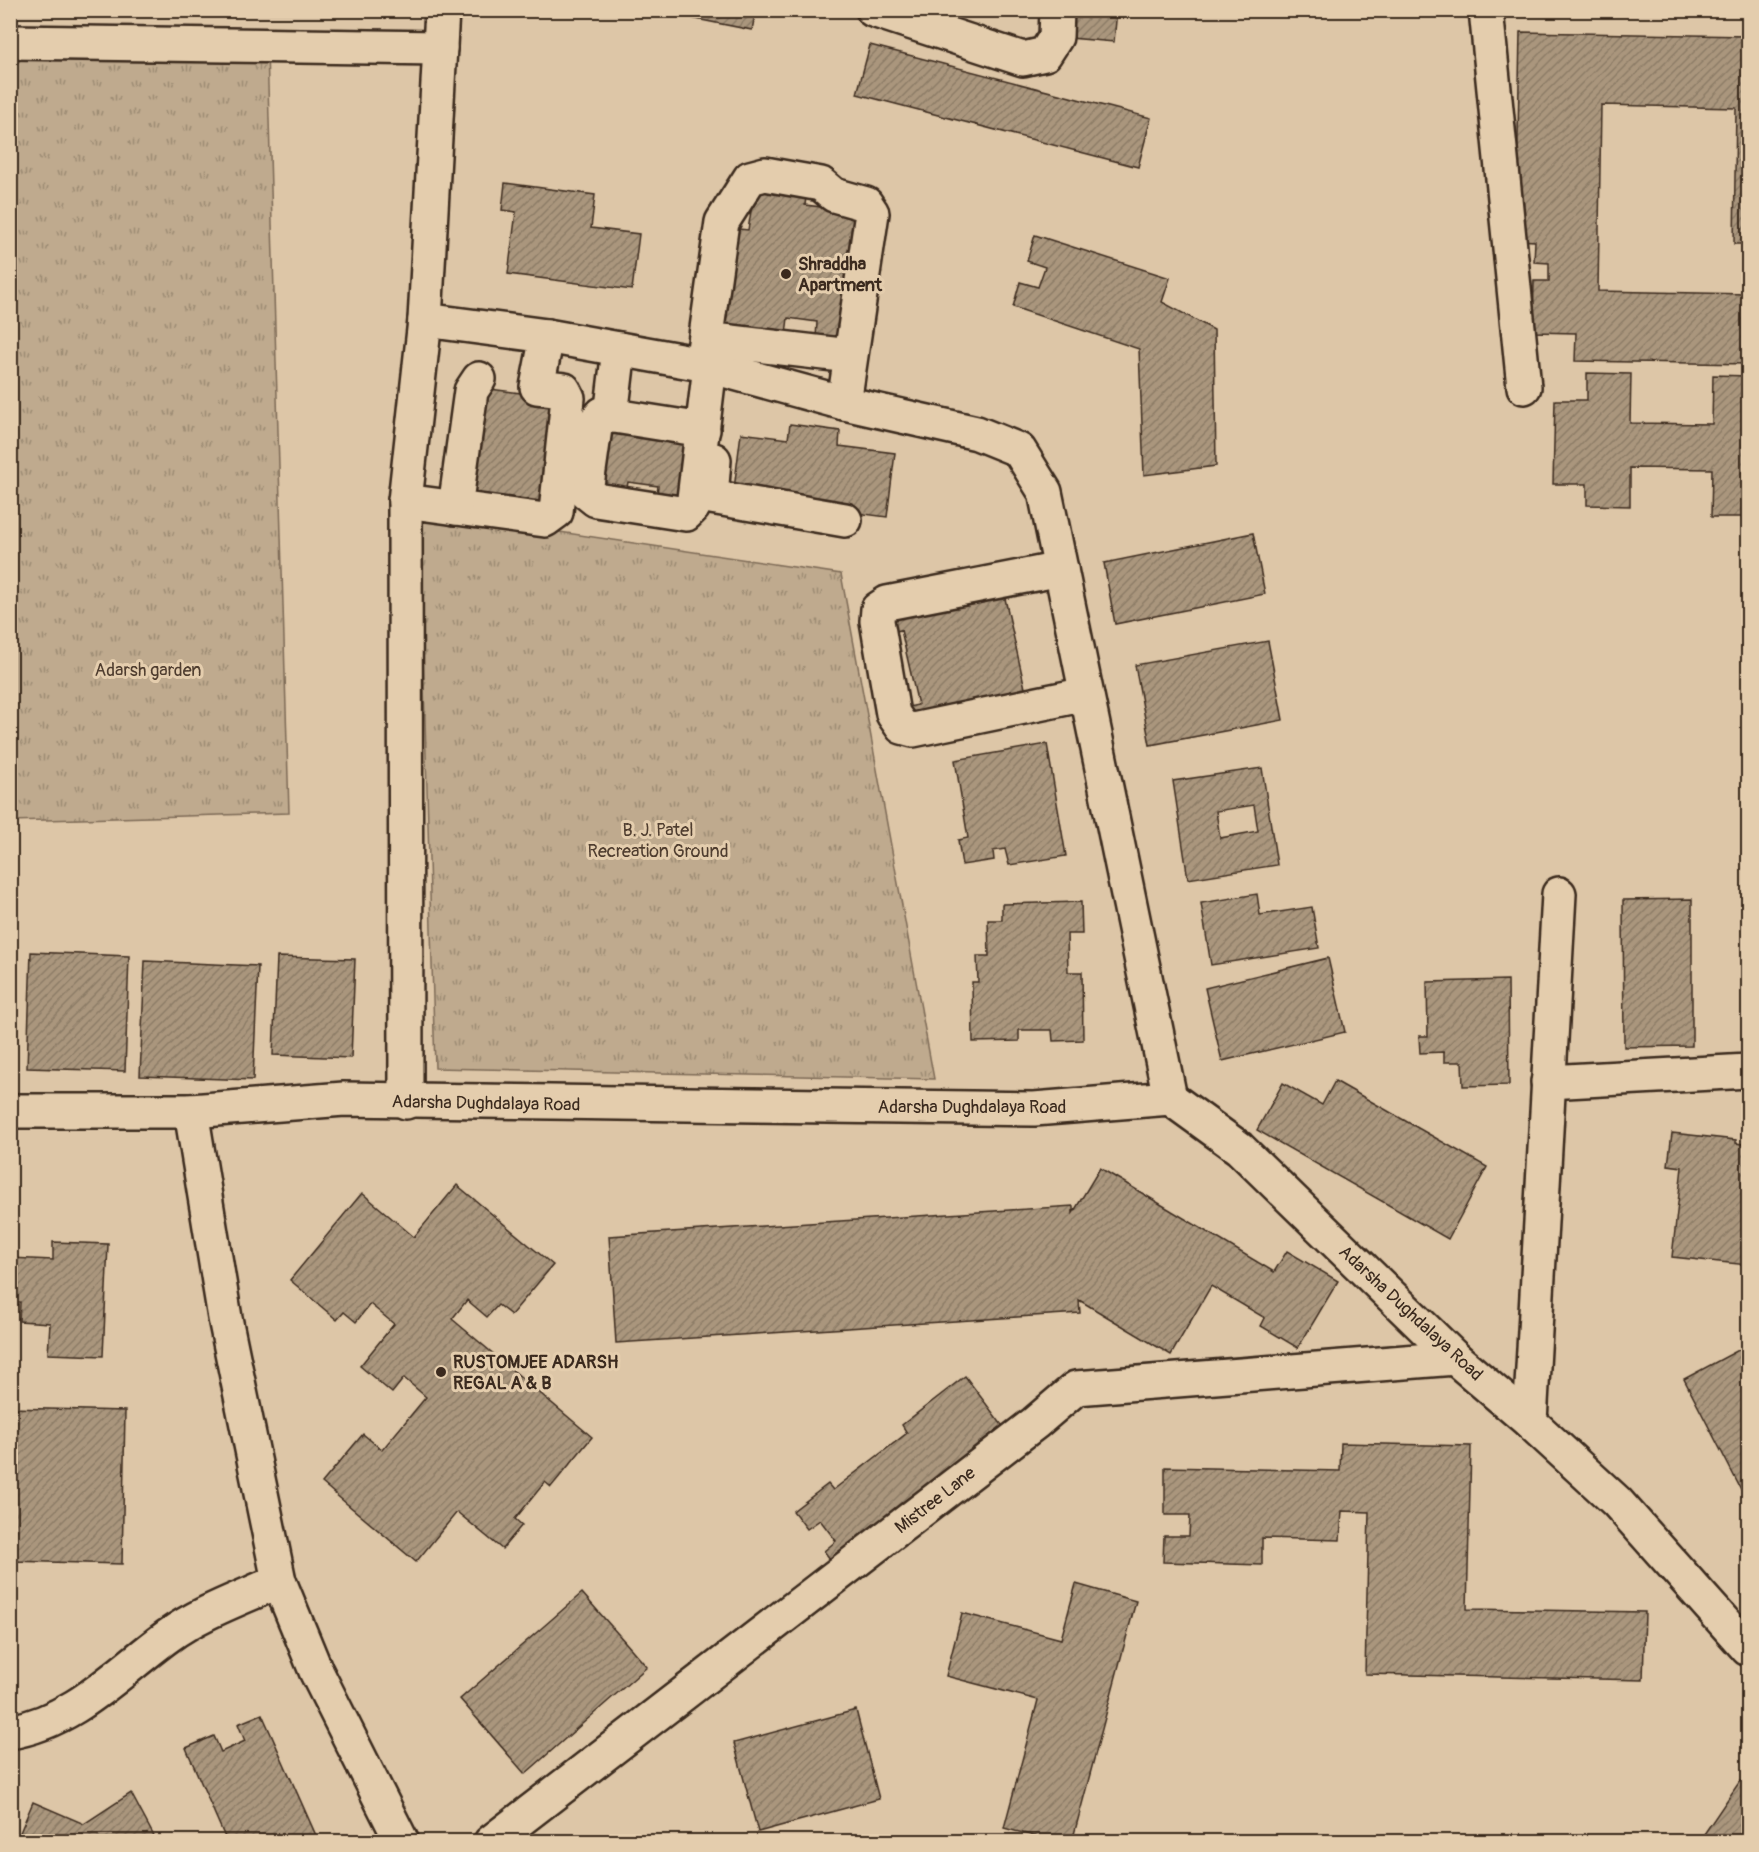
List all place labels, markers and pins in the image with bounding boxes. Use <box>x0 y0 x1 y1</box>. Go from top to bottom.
place label: Shraddha Apartment <box>798 253 883 297</box>
marker: Shraddha Apartment <box>779 267 793 281</box>
place label: RUSTOMJEE ADARSH REGAL A & B <box>453 1351 618 1395</box>
marker: RUSTOMJEE ADARSH REGAL A & B <box>434 1365 448 1379</box>

